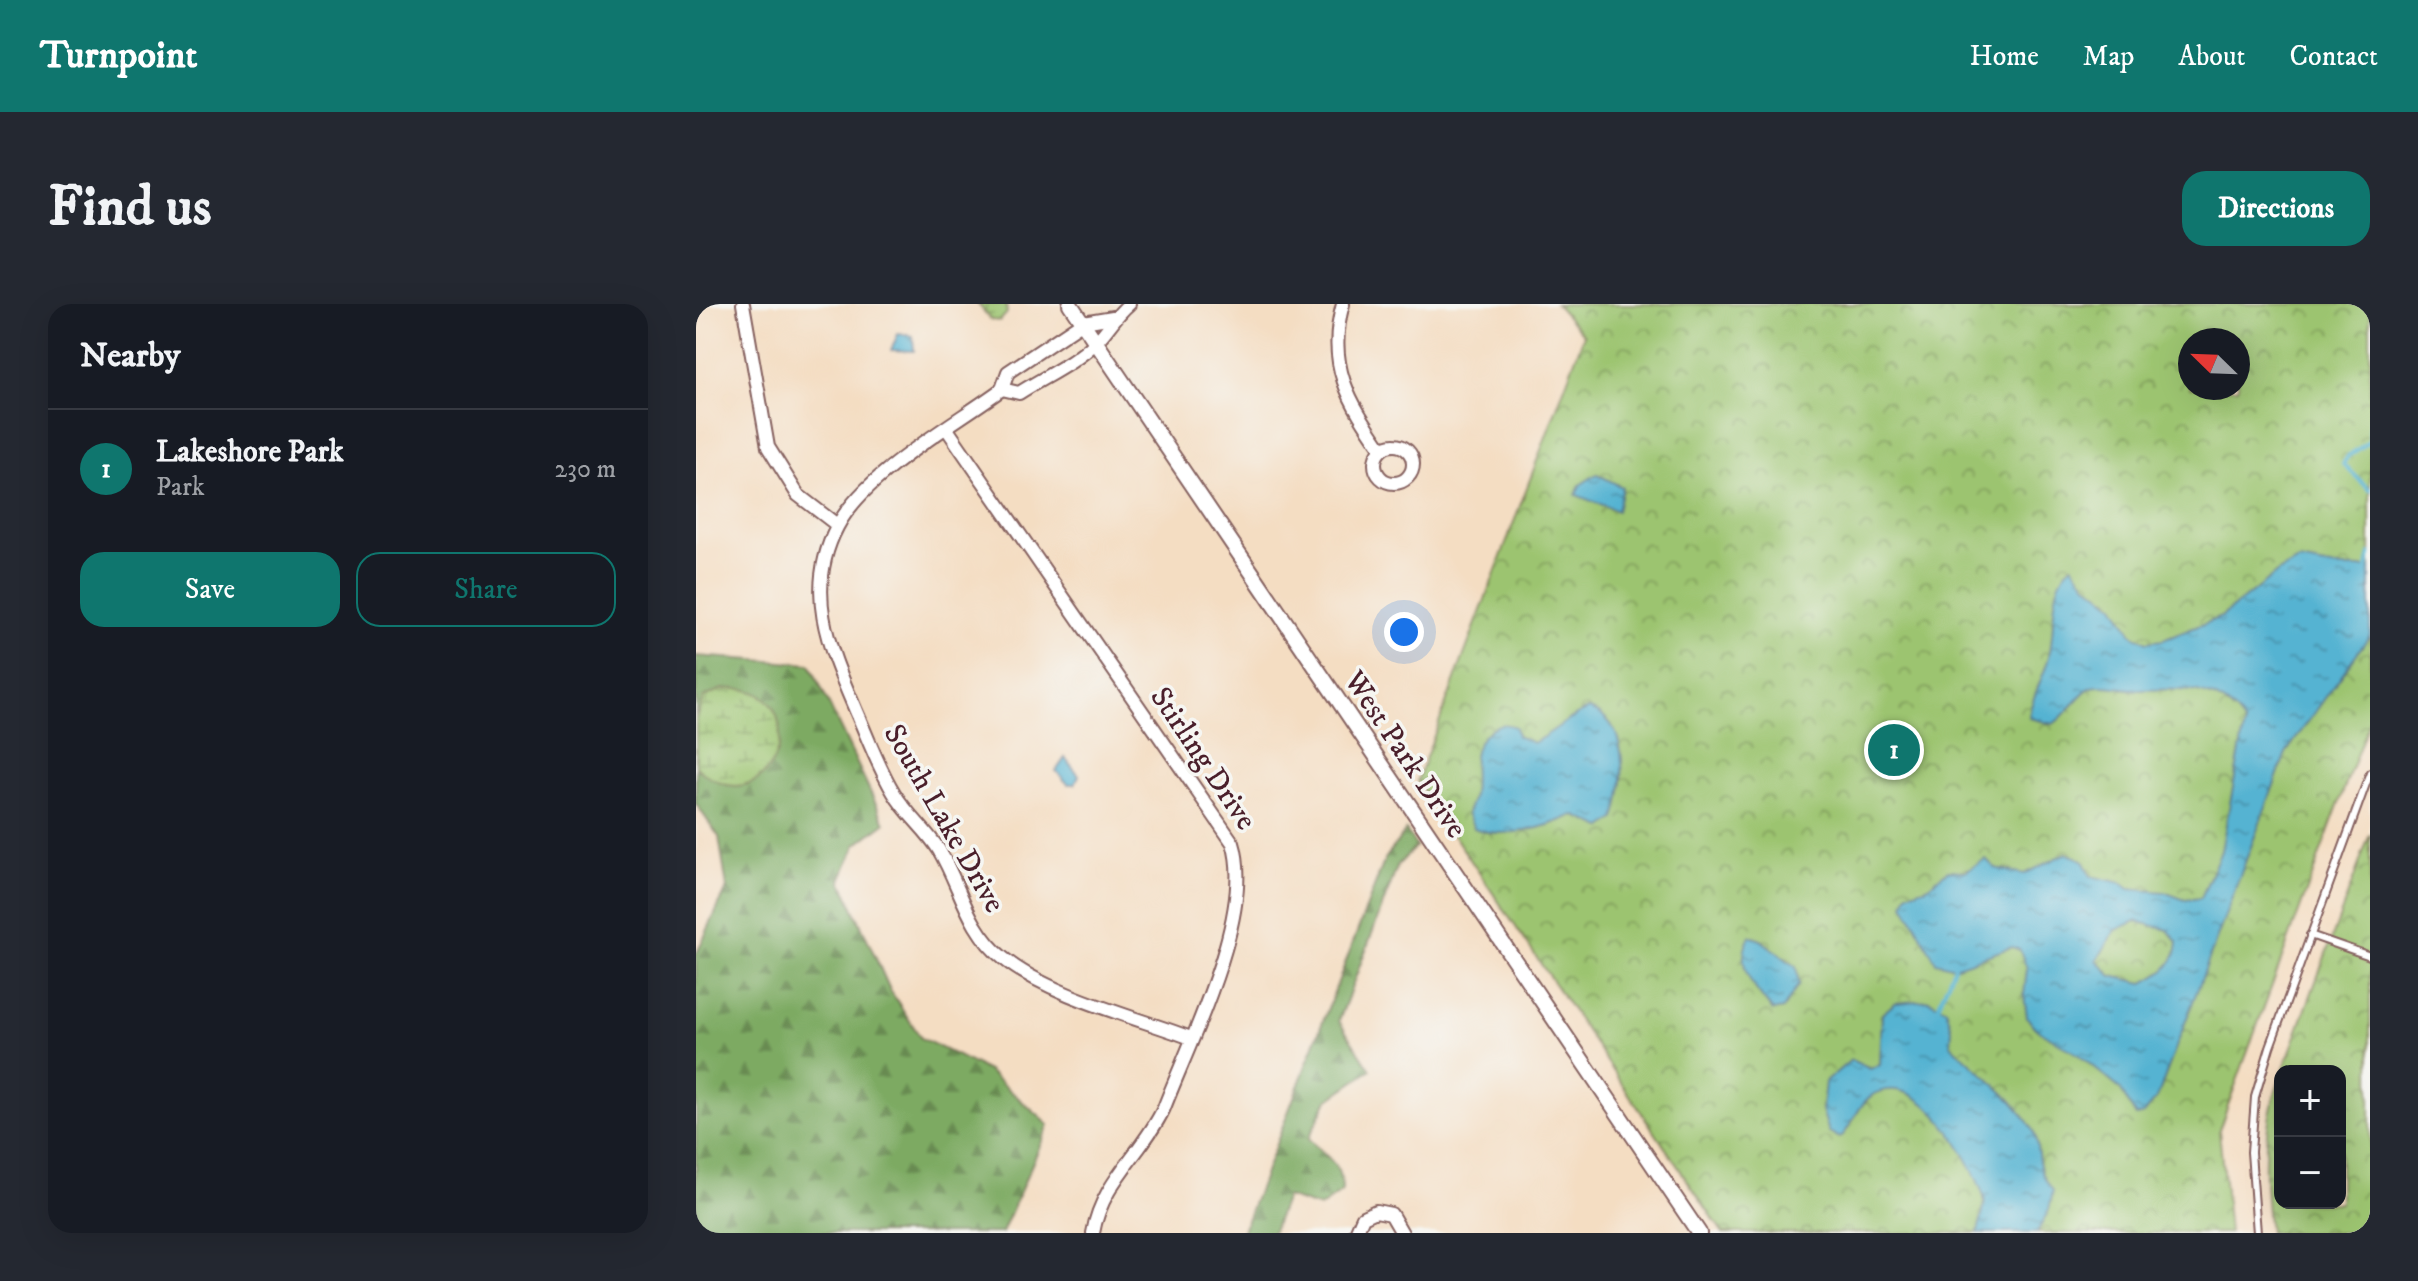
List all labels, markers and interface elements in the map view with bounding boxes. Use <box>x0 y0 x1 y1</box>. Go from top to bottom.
text: Turnpoint <box>40 32 198 80</box>
text: Home <box>1970 39 2039 74</box>
text: Map <box>2083 39 2134 74</box>
text: About <box>2178 39 2245 74</box>
text: Contact <box>2289 39 2378 74</box>
button: Directions <box>2182 171 2370 246</box>
text: Find us <box>48 173 212 243</box>
north arrow <box>2178 328 2250 400</box>
text: Nearby <box>80 335 181 377</box>
text: Lakeshore Park <box>156 434 344 471</box>
text: 1 <box>101 453 111 486</box>
text: 230 m <box>554 453 616 486</box>
text: Park <box>156 471 205 504</box>
button: Save <box>80 552 340 627</box>
button: Share <box>356 552 616 627</box>
your location <box>1384 612 1424 652</box>
street label: West Park Drive <box>1335 663 1474 846</box>
street label: Stirling Drive <box>1141 680 1264 837</box>
street label: South Lake Drive <box>875 718 1013 919</box>
pin: 1 <box>1868 720 1920 780</box>
map controls <box>2274 1065 2346 1209</box>
button: + <box>2274 1065 2346 1137</box>
button: − <box>2274 1137 2346 1209</box>

